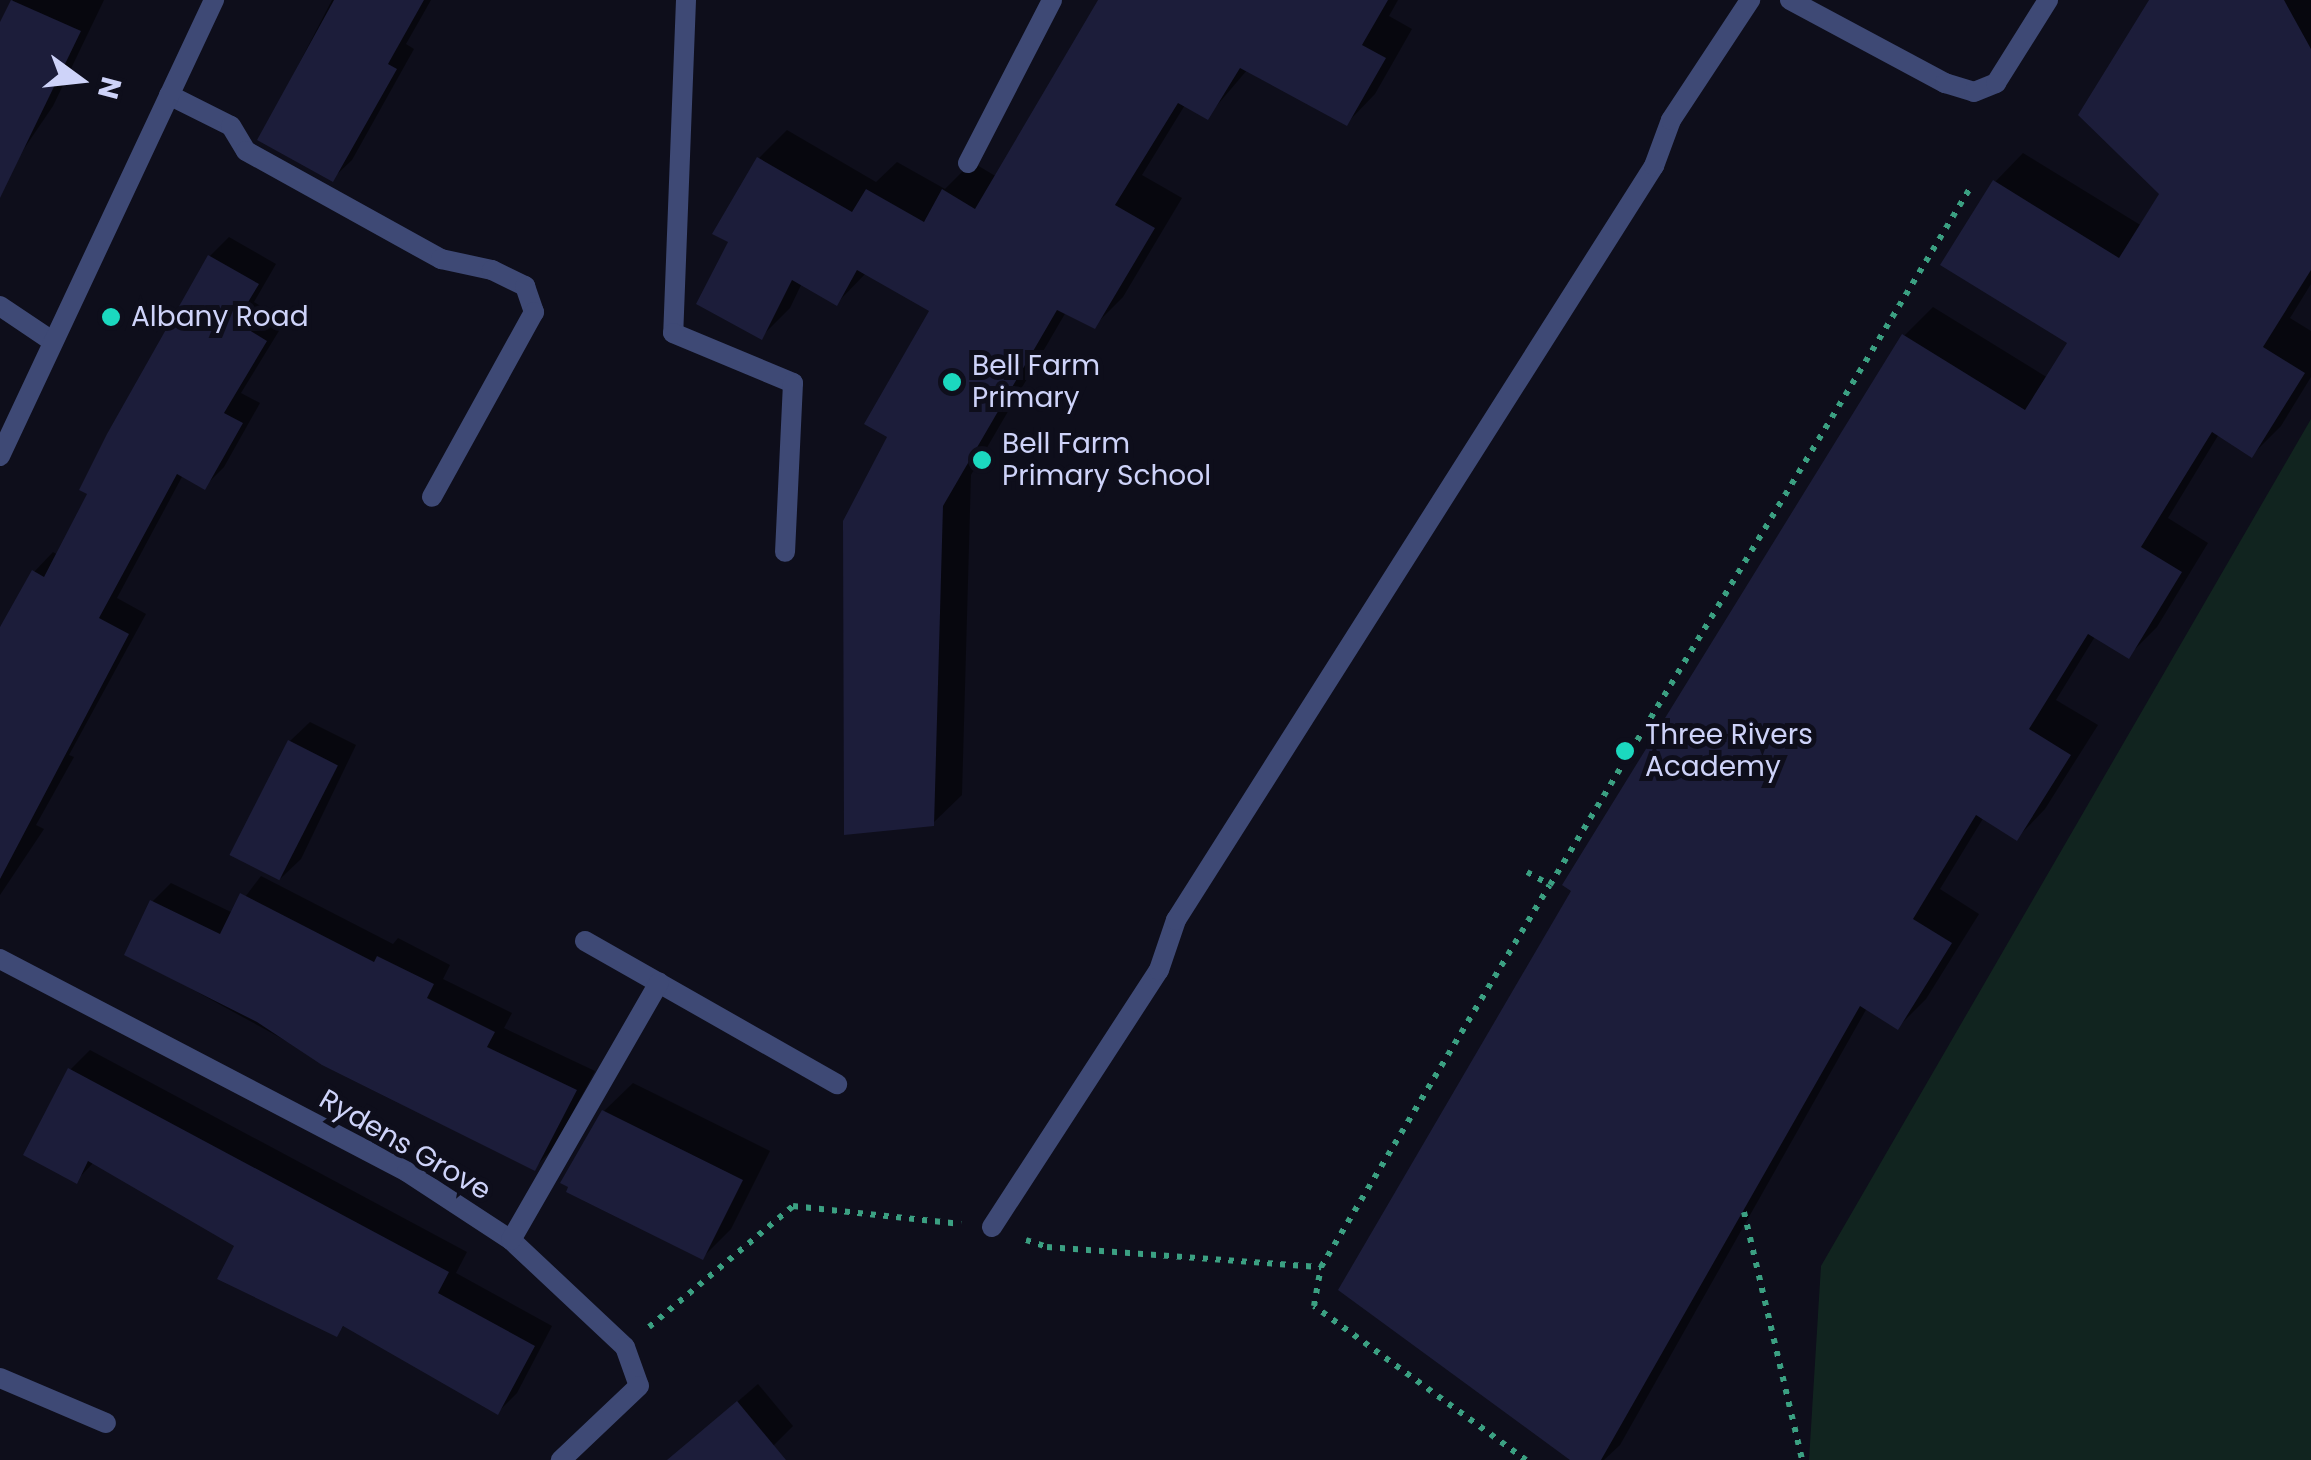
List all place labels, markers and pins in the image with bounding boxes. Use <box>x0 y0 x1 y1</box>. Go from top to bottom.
place label: Albany Road <box>131 300 309 334</box>
marker: Albany Road <box>100 306 122 328</box>
place label: Bell Farm Primary <box>972 349 1100 415</box>
marker: Bell Farm Primary <box>941 371 963 393</box>
place label: Bell Farm Primary School <box>1002 427 1211 493</box>
marker: Bell Farm Primary School <box>971 449 993 471</box>
place label: Three Rivers Academy <box>1645 718 1813 784</box>
marker: Three Rivers Academy <box>1614 740 1636 762</box>

